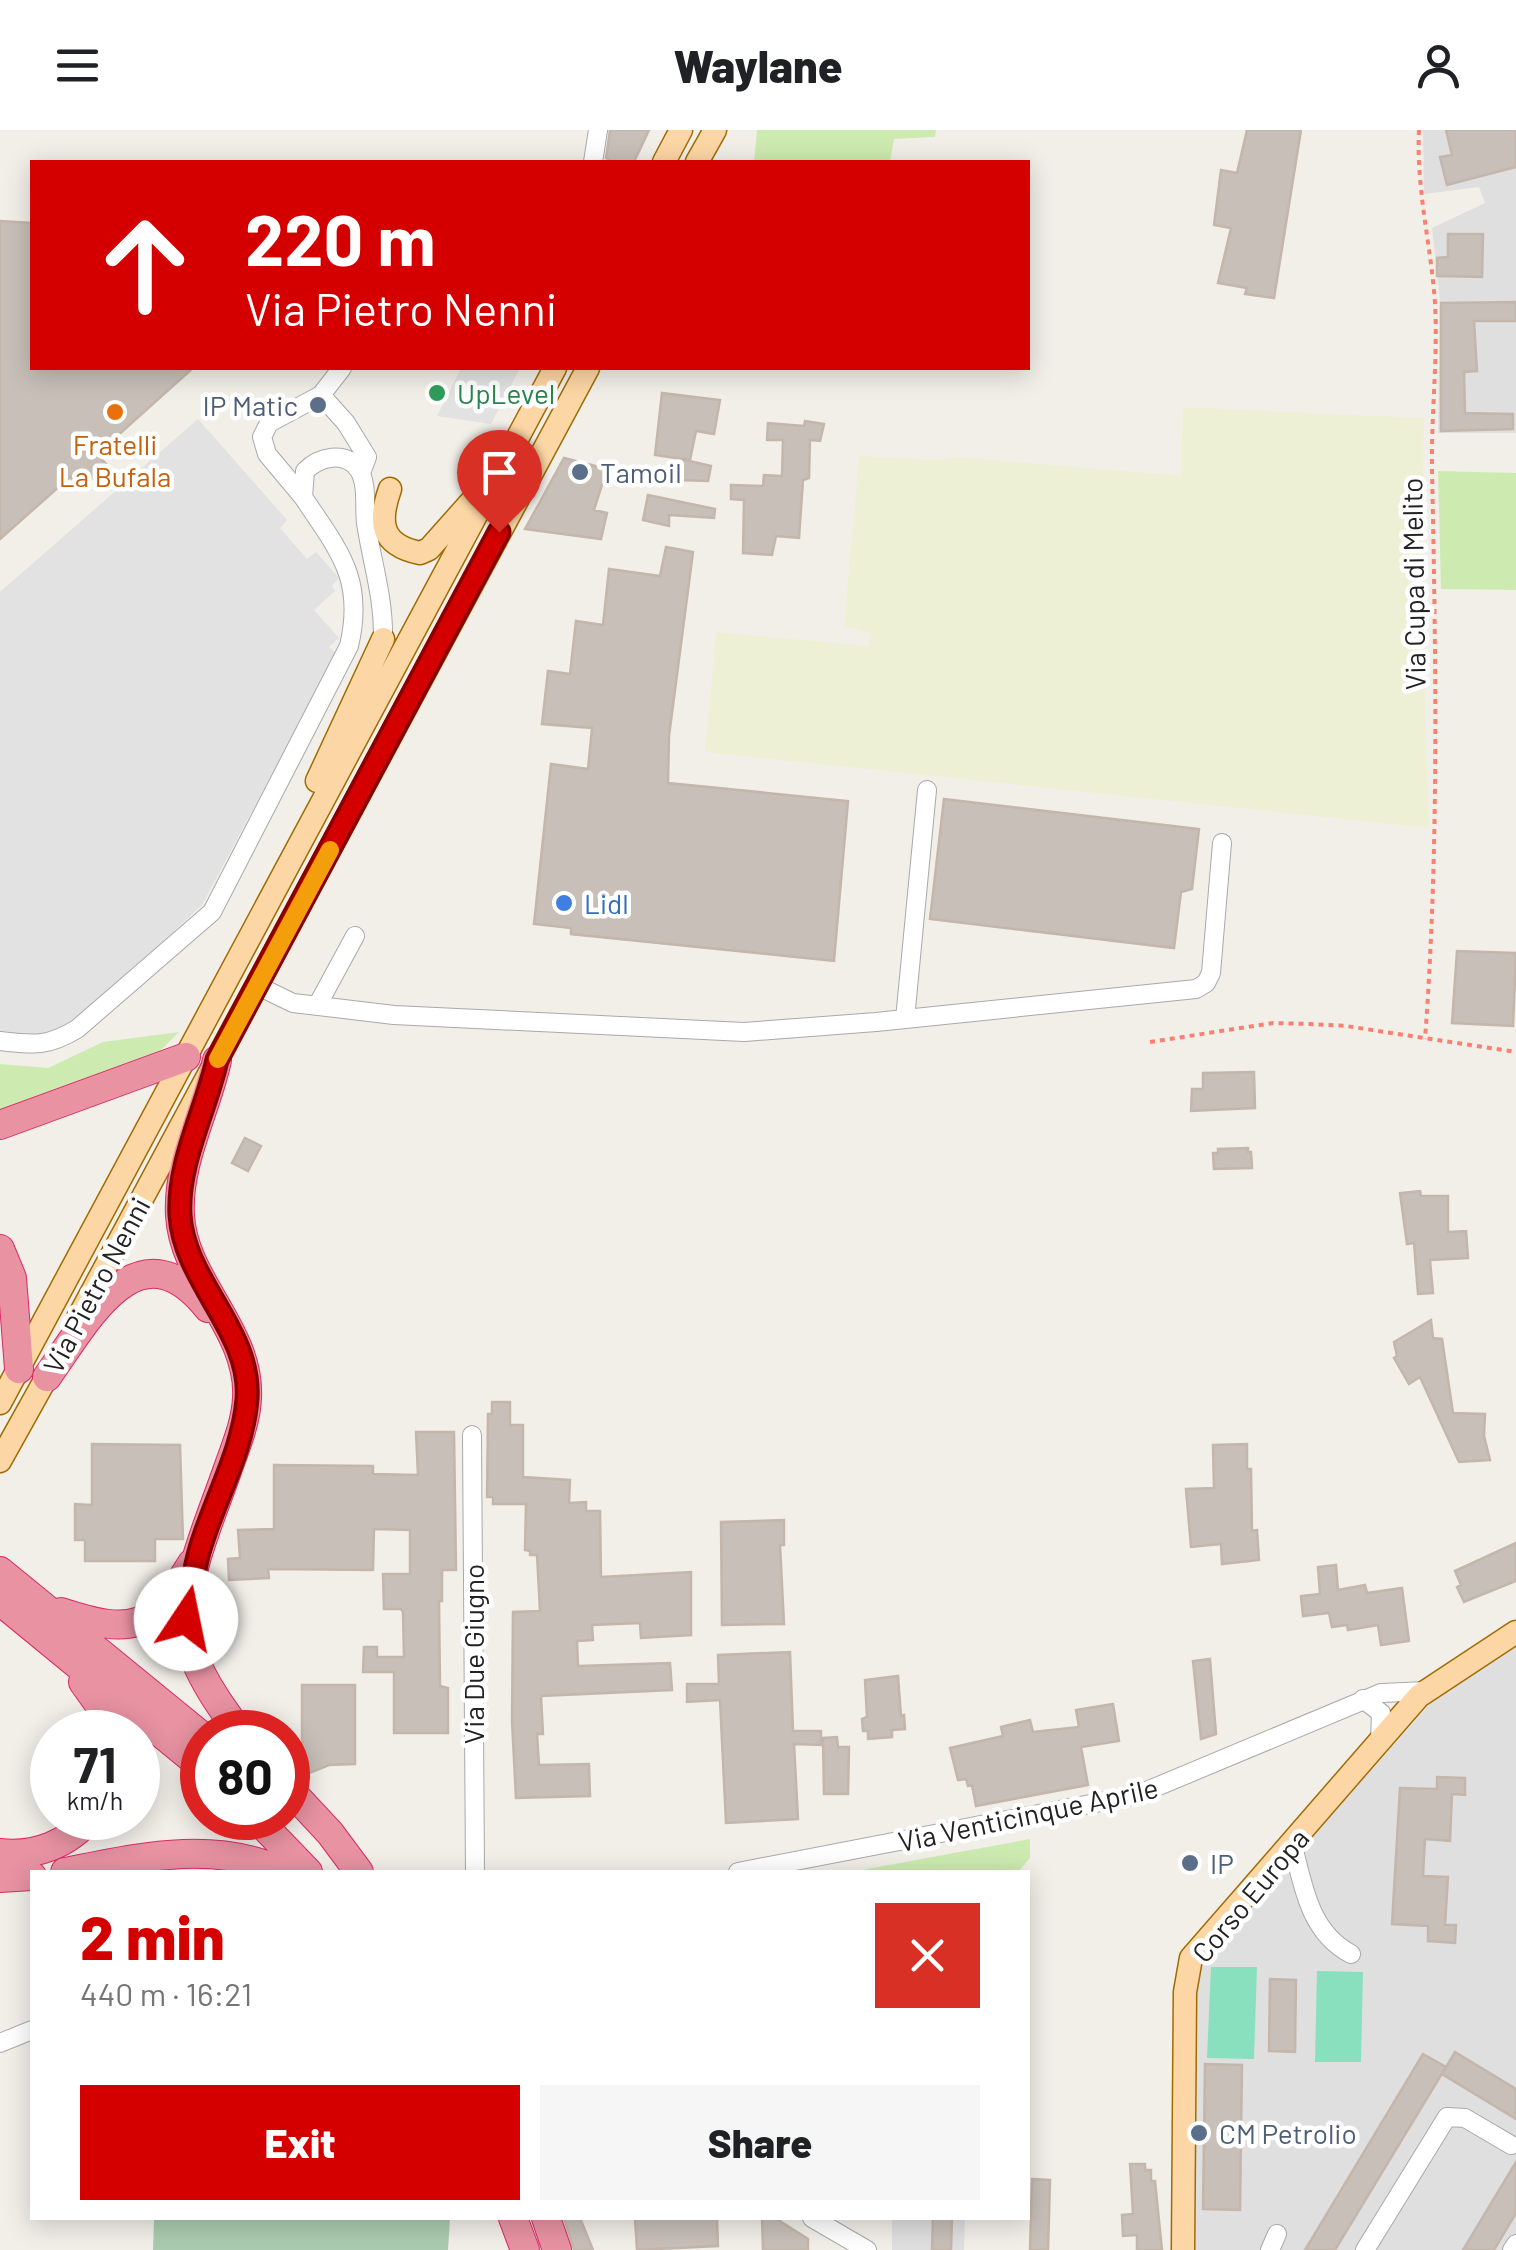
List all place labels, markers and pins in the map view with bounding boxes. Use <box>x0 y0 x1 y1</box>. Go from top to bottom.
place label: UpLevel <box>457 376 555 410</box>
marker: UpLevel <box>426 382 448 404</box>
place label: IP Matic <box>202 388 298 422</box>
marker: IP Matic <box>307 394 329 416</box>
marker: Fratelli La Bufala <box>104 401 126 423</box>
place label: Fratelli La Bufala <box>59 427 171 493</box>
pin <box>457 430 542 533</box>
place label: Tamoil <box>600 455 682 489</box>
marker: Tamoil <box>569 461 591 483</box>
place label: Lidl <box>584 886 629 920</box>
marker: Lidl <box>553 892 575 914</box>
place label: IP <box>1210 1846 1234 1880</box>
marker: IP <box>1179 1852 1201 1874</box>
place label: CM Petrolio <box>1219 2116 1357 2150</box>
marker: CM Petrolio <box>1188 2122 1210 2144</box>

